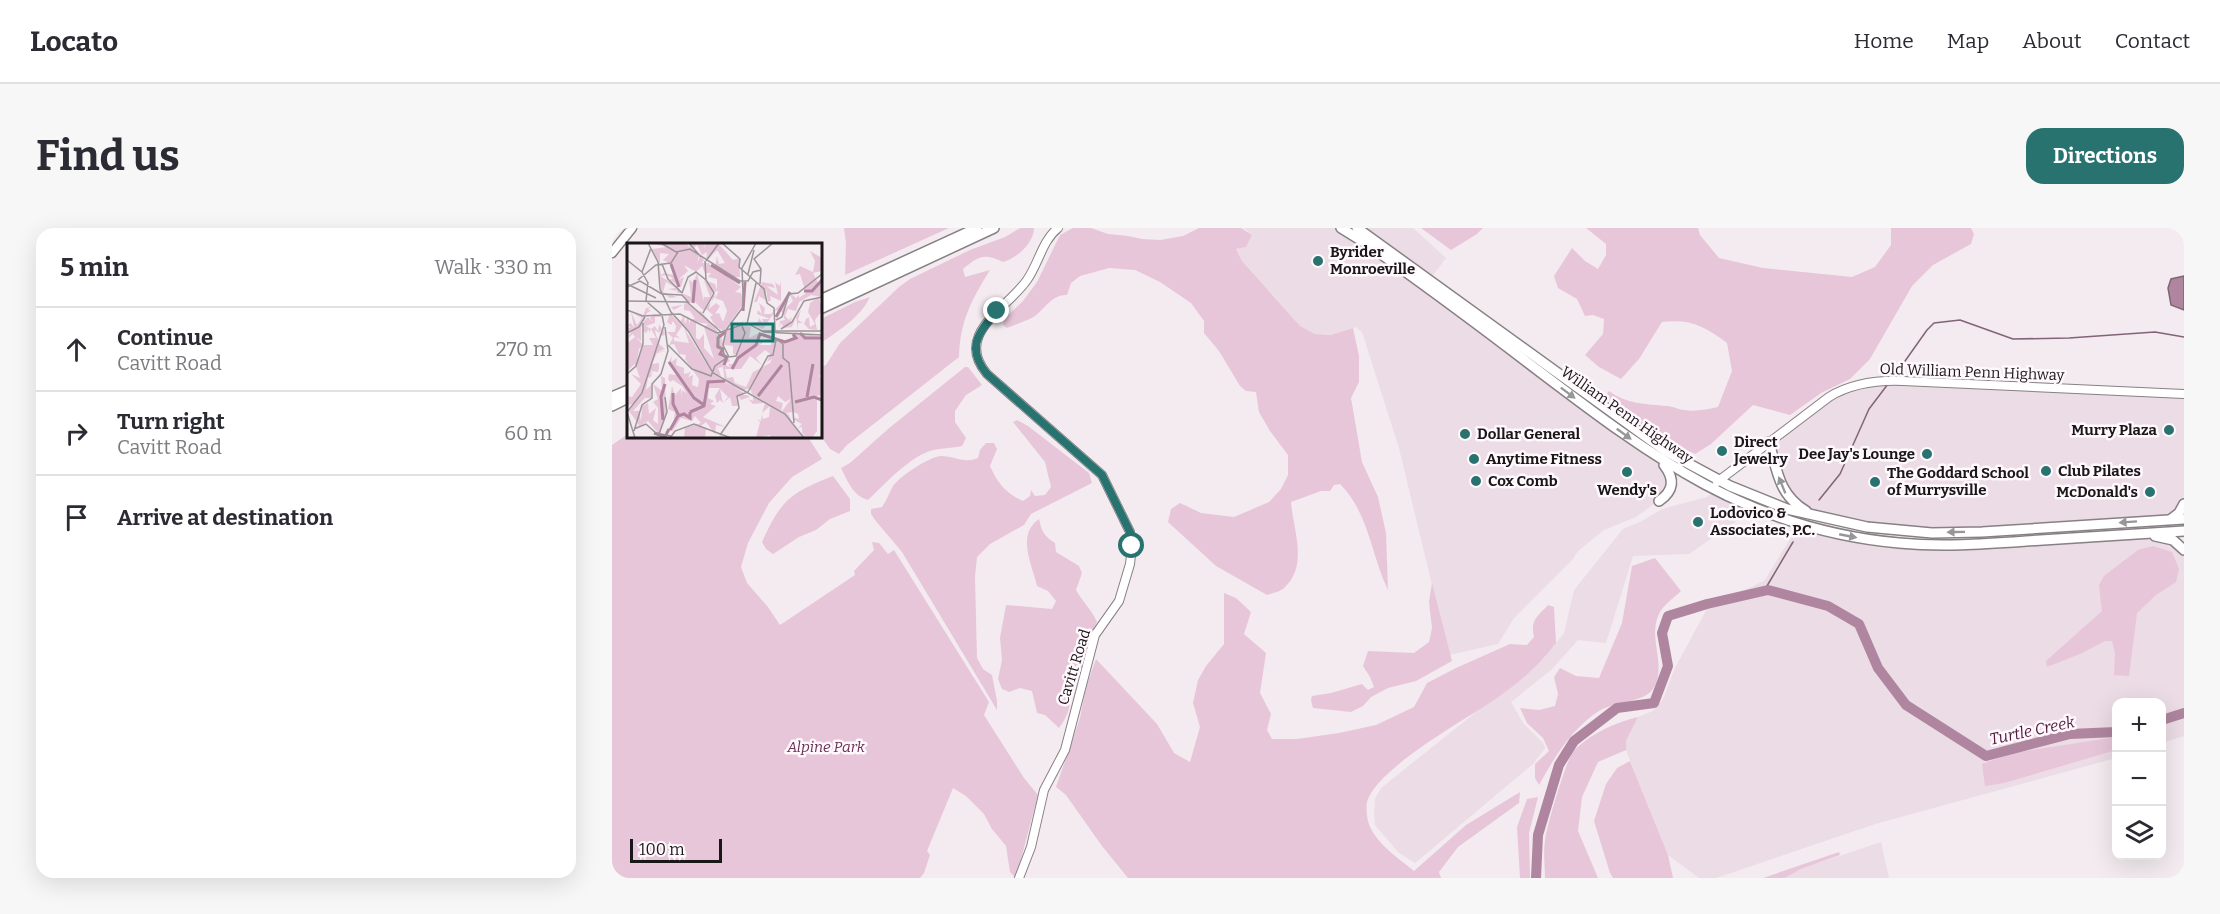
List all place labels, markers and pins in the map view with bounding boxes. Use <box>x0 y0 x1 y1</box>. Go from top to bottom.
place label: Byrider Monroeville <box>1330 243 1415 278</box>
marker: Byrider Monroeville <box>1311 254 1325 268</box>
place label: Murry Plaza <box>2071 421 2158 439</box>
marker: Murry Plaza <box>2162 423 2176 437</box>
place label: Dollar General <box>1477 425 1581 443</box>
marker: Dollar General <box>1458 427 1472 441</box>
place label: Direct Jewelry <box>1733 433 1788 468</box>
marker: Direct Jewelry <box>1715 444 1729 458</box>
place label: Dee Jay's Lounge <box>1798 445 1915 463</box>
marker: Dee Jay's Lounge <box>1920 447 1934 461</box>
place label: Anytime Fitness <box>1486 450 1602 468</box>
marker: Anytime Fitness <box>1467 452 1481 466</box>
place label: Club Pilates <box>2058 462 2141 480</box>
place label: The Goddard School of Murrysville <box>1887 464 2029 499</box>
marker: Club Pilates <box>2039 464 2053 478</box>
marker: Wendy's <box>1620 465 1634 479</box>
place label: Cox Comb <box>1488 472 1558 490</box>
marker: Cox Comb <box>1469 474 1483 488</box>
marker: The Goddard School of Murrysville <box>1868 475 1882 489</box>
place label: Wendy's <box>1597 481 1657 499</box>
place label: McDonald's <box>2056 483 2138 501</box>
marker: McDonald's <box>2143 485 2157 499</box>
place label: Lodovico & Associates, P.C. <box>1710 504 1815 539</box>
marker: Lodovico & Associates, P.C. <box>1691 515 1705 529</box>

